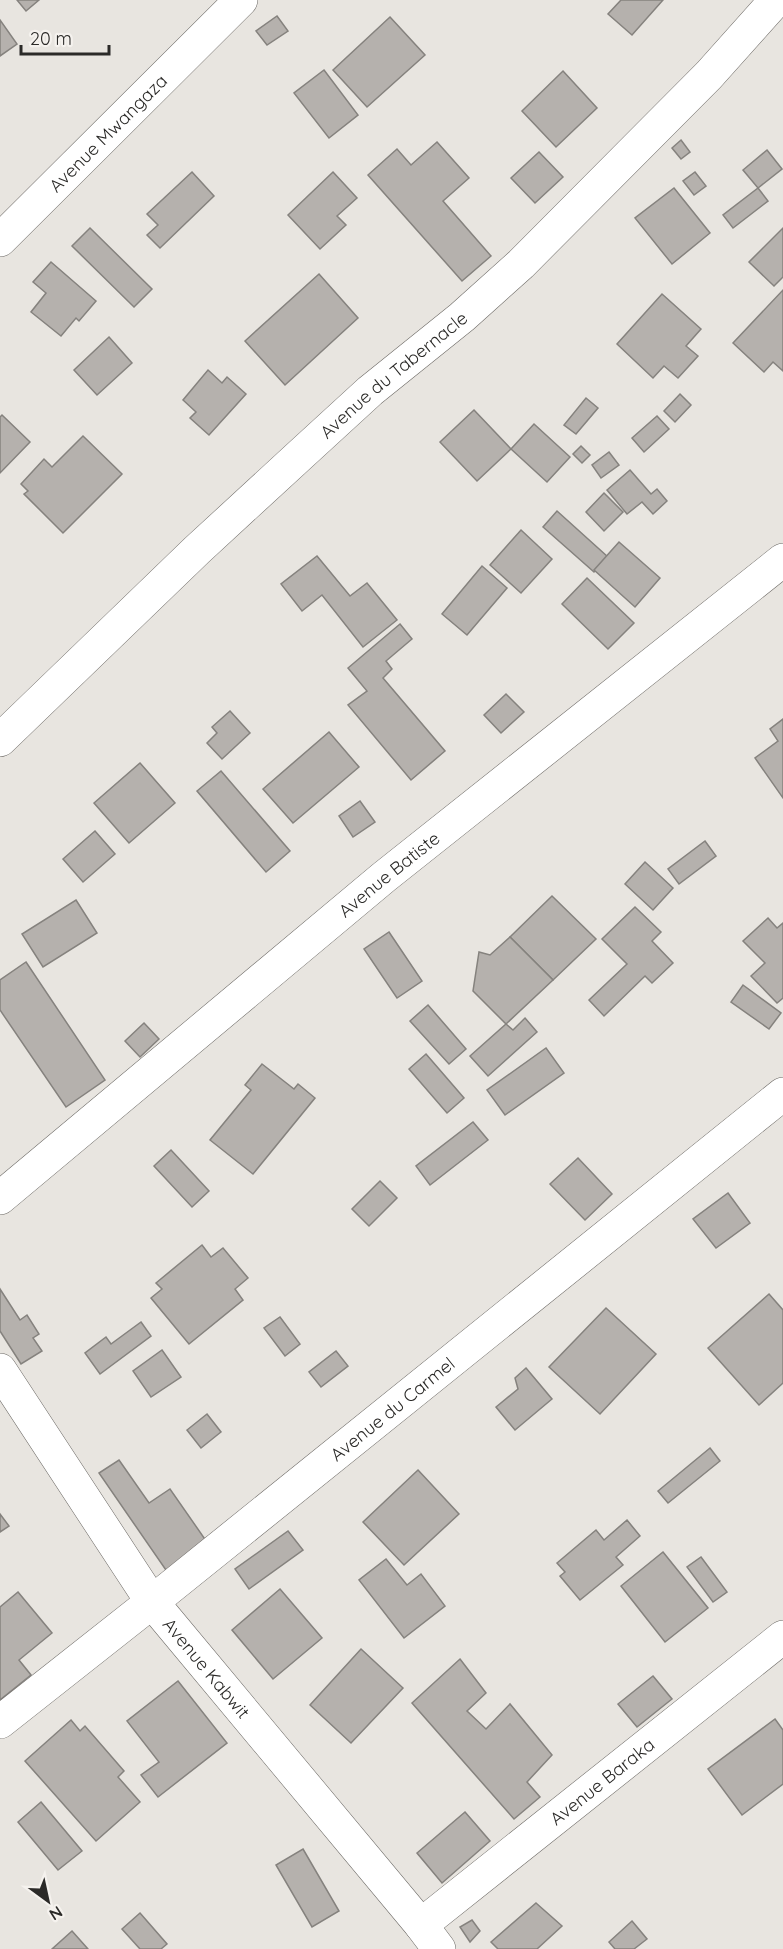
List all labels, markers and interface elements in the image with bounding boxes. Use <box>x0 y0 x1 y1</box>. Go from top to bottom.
scale bar <box>21 18 110 56</box>
text: 20 m <box>30 27 72 50</box>
street label: Avenue Mwangaza <box>44 69 172 197</box>
street label: Avenue du Tabernacle <box>315 306 472 443</box>
street label: Avenue Batiste <box>333 826 444 922</box>
street label: Avenue du Carmel <box>325 1352 459 1466</box>
street label: Avenue Kabwit <box>158 1613 255 1723</box>
street label: Avenue Baraka <box>545 1733 659 1830</box>
north arrow <box>18 1871 78 1931</box>
text: N <box>46 1902 67 1925</box>

